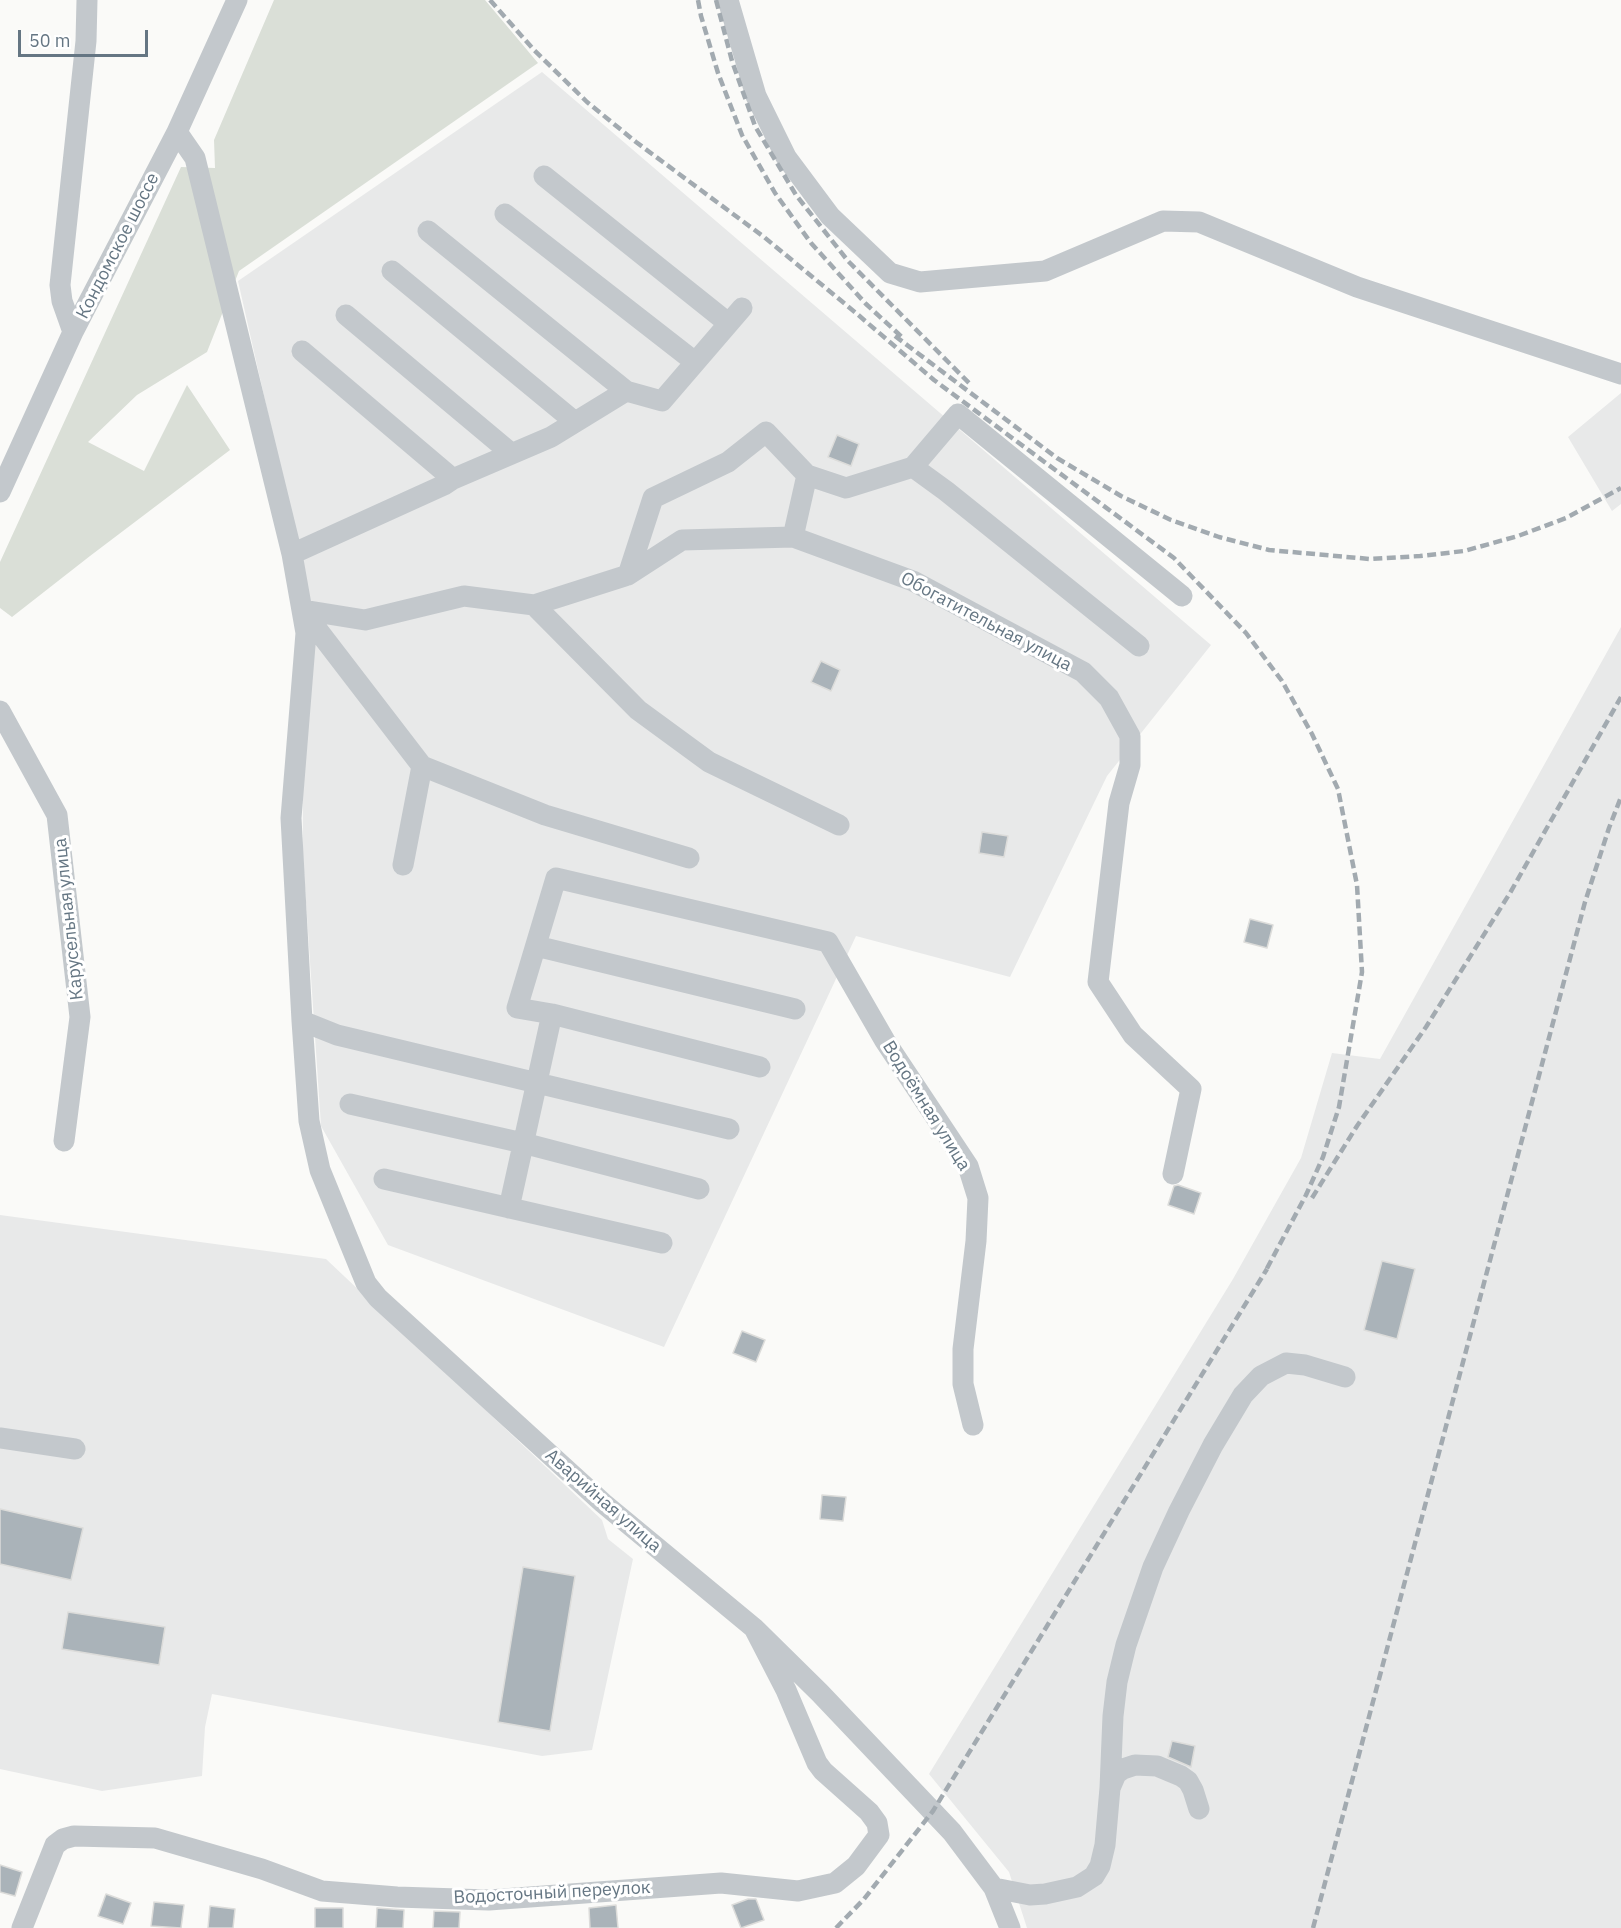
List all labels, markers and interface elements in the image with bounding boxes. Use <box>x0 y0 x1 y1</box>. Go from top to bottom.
scale bar <box>21 18 152 56</box>
text: 50 m <box>29 29 71 52</box>
street label: Кондомское шоссе <box>72 170 164 322</box>
street label: Обогатительная улица <box>897 568 1075 676</box>
street label: Карусельная улица <box>50 837 88 1001</box>
street label: Водоёмная улица <box>877 1037 975 1175</box>
street label: Аварийная улица <box>541 1445 665 1557</box>
street label: Водосточный переулок <box>453 1877 651 1909</box>

